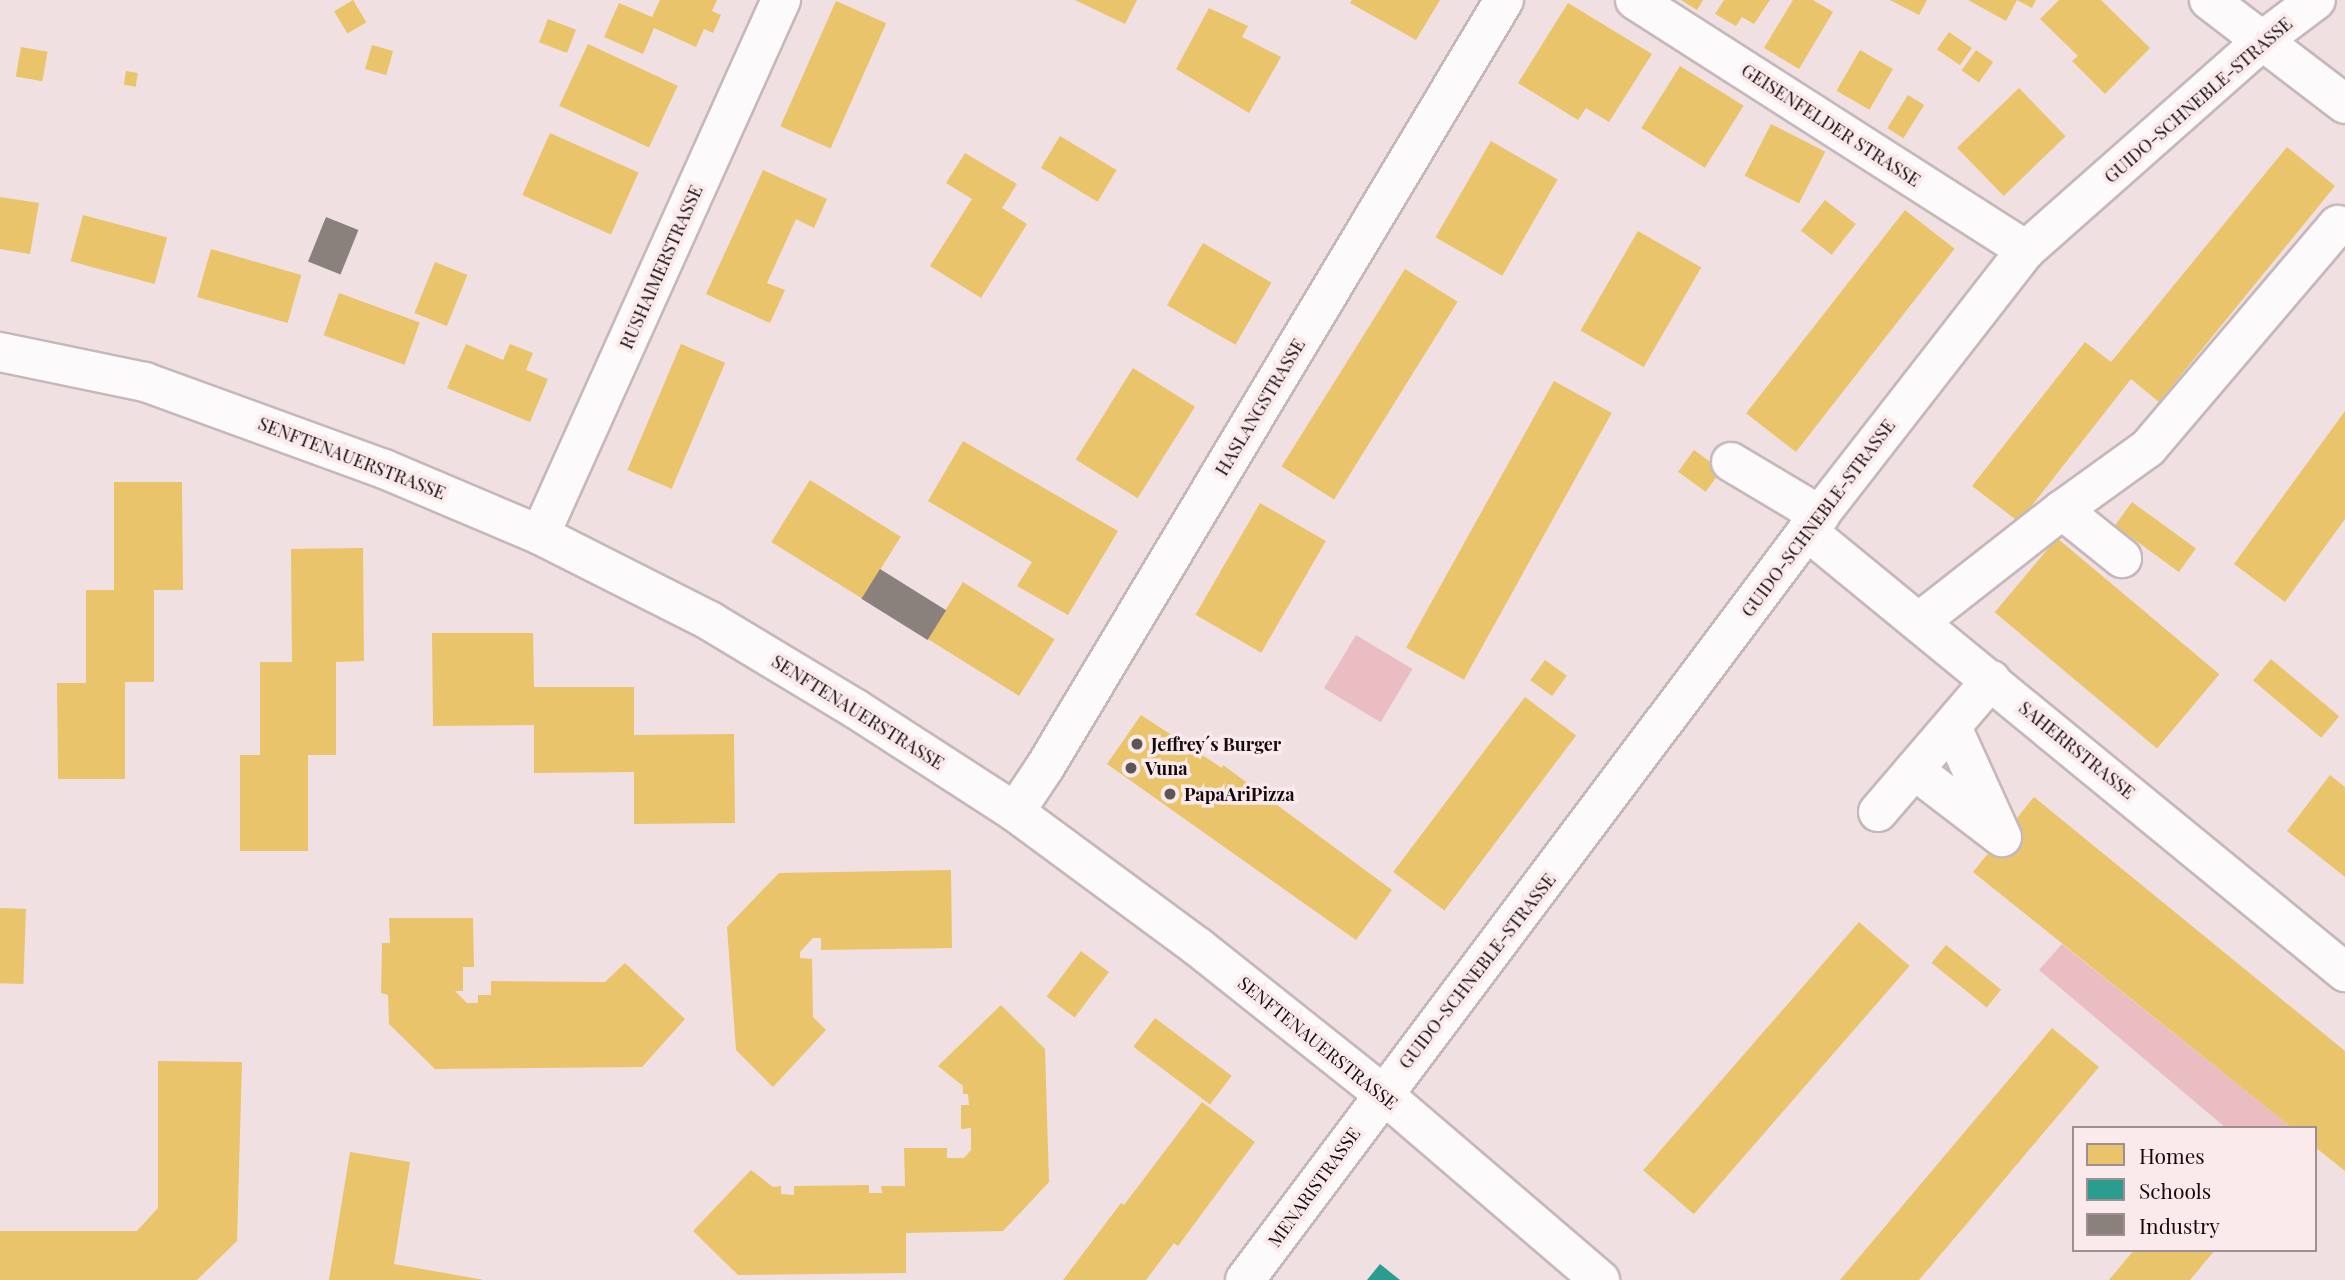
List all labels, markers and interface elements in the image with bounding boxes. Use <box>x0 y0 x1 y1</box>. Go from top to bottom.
street label: GUIDO-SCHNEBLE-STRASSE <box>2100 13 2296 187</box>
street label: GEISENFELDER STRASSE <box>1737 59 1925 191</box>
street label: RUSHAIMERSTRASSE <box>615 182 707 352</box>
street label: HASLANGSTRASSE <box>1211 335 1309 479</box>
street label: SENFTENAUERSTRASSE <box>255 412 449 504</box>
street label: GUIDO-SCHNEBLE-STRASSE <box>1737 415 1899 621</box>
street label: SENFTENAUERSTRASSE <box>768 650 948 774</box>
street label: SAHERRSTRASSE <box>2015 697 2139 803</box>
place label: Jeffrey´s Burger <box>1151 733 1281 755</box>
marker: Jeffrey´s Burger <box>1129 736 1145 752</box>
place label: Vuna <box>1145 757 1188 779</box>
marker: Vuna <box>1123 760 1139 776</box>
place label: PapaAriPizza <box>1184 783 1294 805</box>
marker: PapaAriPizza <box>1162 786 1178 802</box>
street label: GUIDO-SCHNEBLE-STRASSE <box>1394 869 1560 1073</box>
street label: SENFTENAUERSTRASSE <box>1234 972 1402 1114</box>
street label: MENARISTRASSE <box>1263 1123 1365 1251</box>
legend <box>2072 1126 2317 1252</box>
text: Homes <box>2139 1141 2205 1169</box>
text: Schools <box>2139 1176 2211 1204</box>
text: Industry <box>2139 1211 2220 1239</box>

